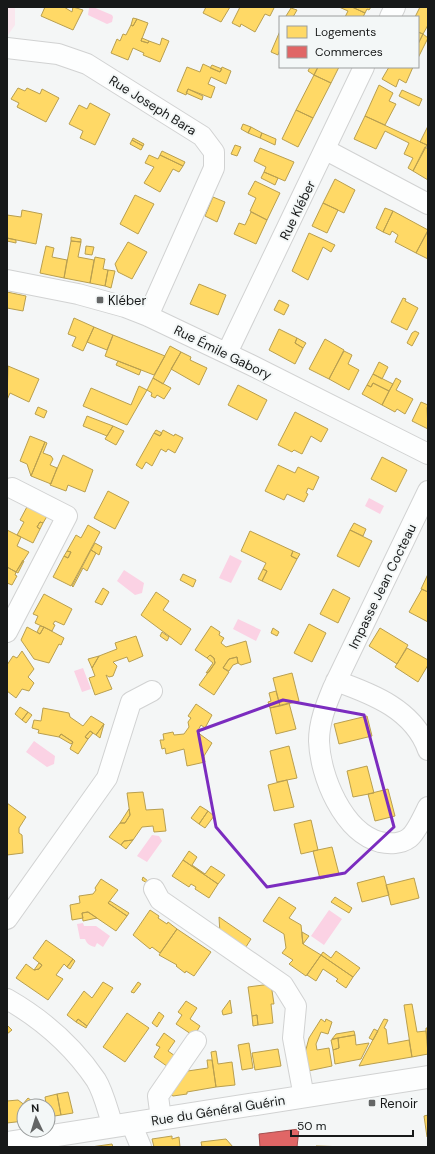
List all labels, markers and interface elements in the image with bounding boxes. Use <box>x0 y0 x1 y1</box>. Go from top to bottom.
legend <box>279 16 419 68</box>
text: Logements <box>315 24 376 40</box>
text: Commerces <box>315 44 383 60</box>
street label: Rue Joseph Bara <box>106 72 200 139</box>
street label: Rue Kléber <box>276 177 319 243</box>
place label: Kléber <box>108 292 146 309</box>
marker: Kléber <box>95 295 105 305</box>
street label: Rue Émile Gabory <box>171 321 275 383</box>
street label: Impasse Jean Cocteau <box>345 521 420 651</box>
street label: Rue du Général Guérin <box>150 1092 286 1129</box>
place label: Renoir <box>380 1095 418 1112</box>
north arrow <box>16 1098 56 1138</box>
marker: Renoir <box>367 1098 377 1108</box>
text: N <box>31 1101 40 1115</box>
scale bar <box>291 1112 413 1138</box>
text: 50 m <box>297 1118 326 1134</box>

